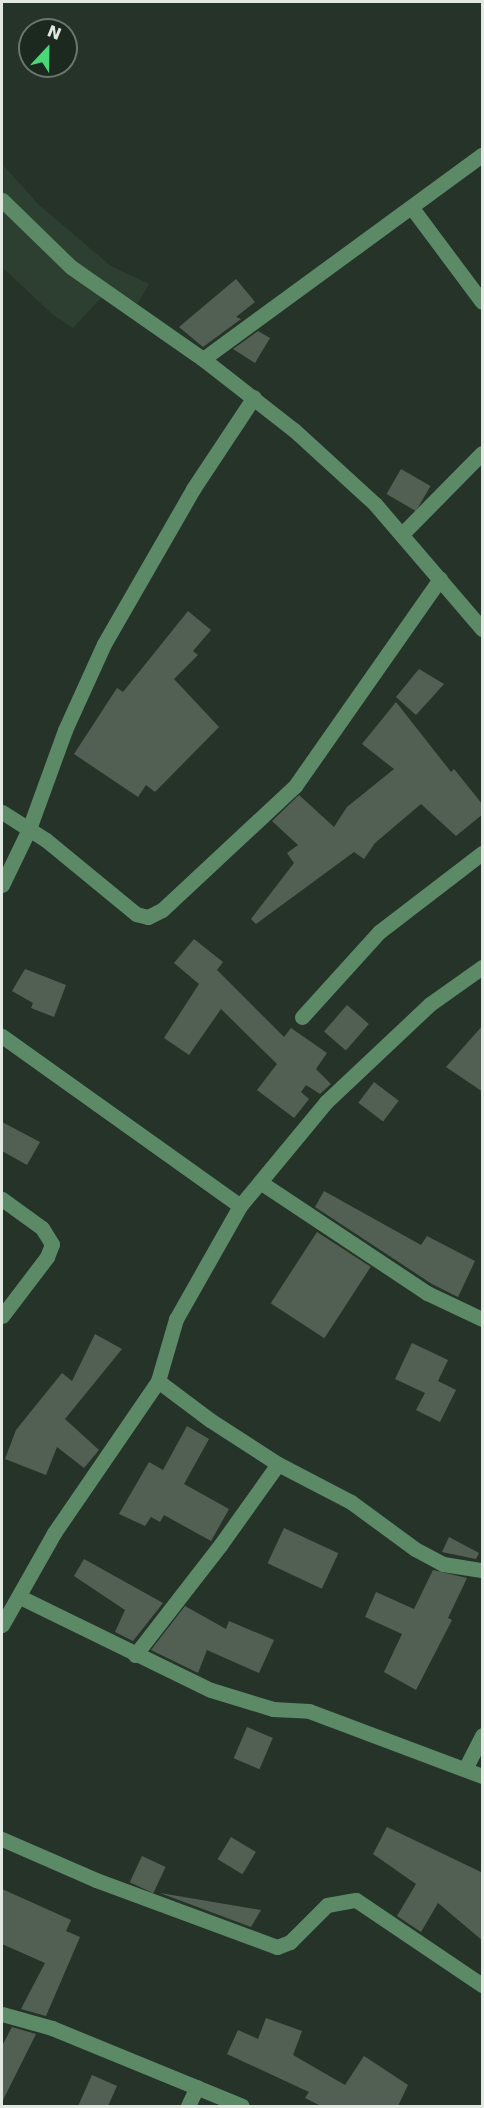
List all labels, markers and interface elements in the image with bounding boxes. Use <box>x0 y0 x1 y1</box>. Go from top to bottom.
north arrow <box>18 18 78 78</box>
text: N <box>44 21 64 44</box>

